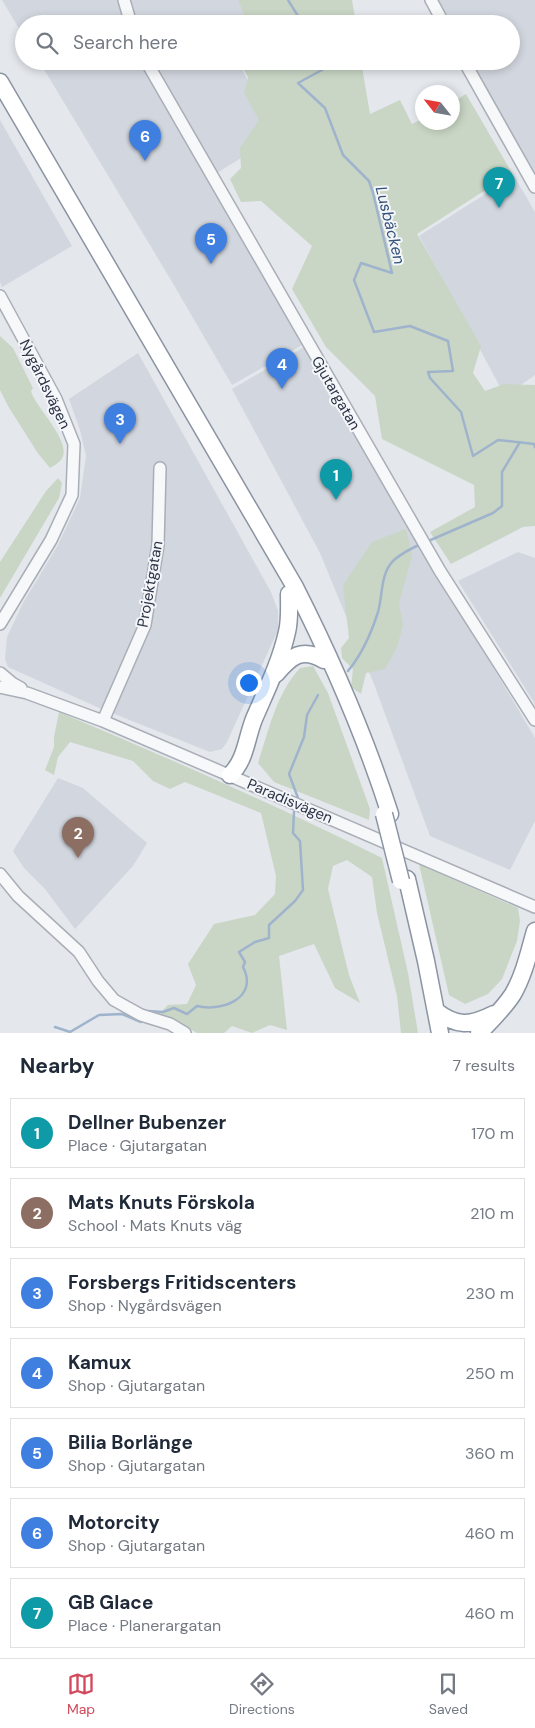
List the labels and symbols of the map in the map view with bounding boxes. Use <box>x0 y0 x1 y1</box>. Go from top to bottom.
north arrow <box>415 85 460 130</box>
pin: 6 <box>129 120 161 161</box>
pin: 7 <box>483 167 515 208</box>
water label: Lusbäcken <box>371 184 410 266</box>
pin: 5 <box>195 223 227 264</box>
street label: Nygårdsvägen <box>15 336 75 432</box>
pin: 4 <box>266 348 298 389</box>
street label: Gjutargatan <box>307 352 365 434</box>
pin: 3 <box>104 403 136 444</box>
pin: 1 <box>320 459 352 500</box>
street label: Projektgatan <box>133 539 167 629</box>
your location <box>236 670 262 696</box>
street label: Paradisvägen <box>244 774 336 828</box>
pin: 2 <box>62 817 94 858</box>

